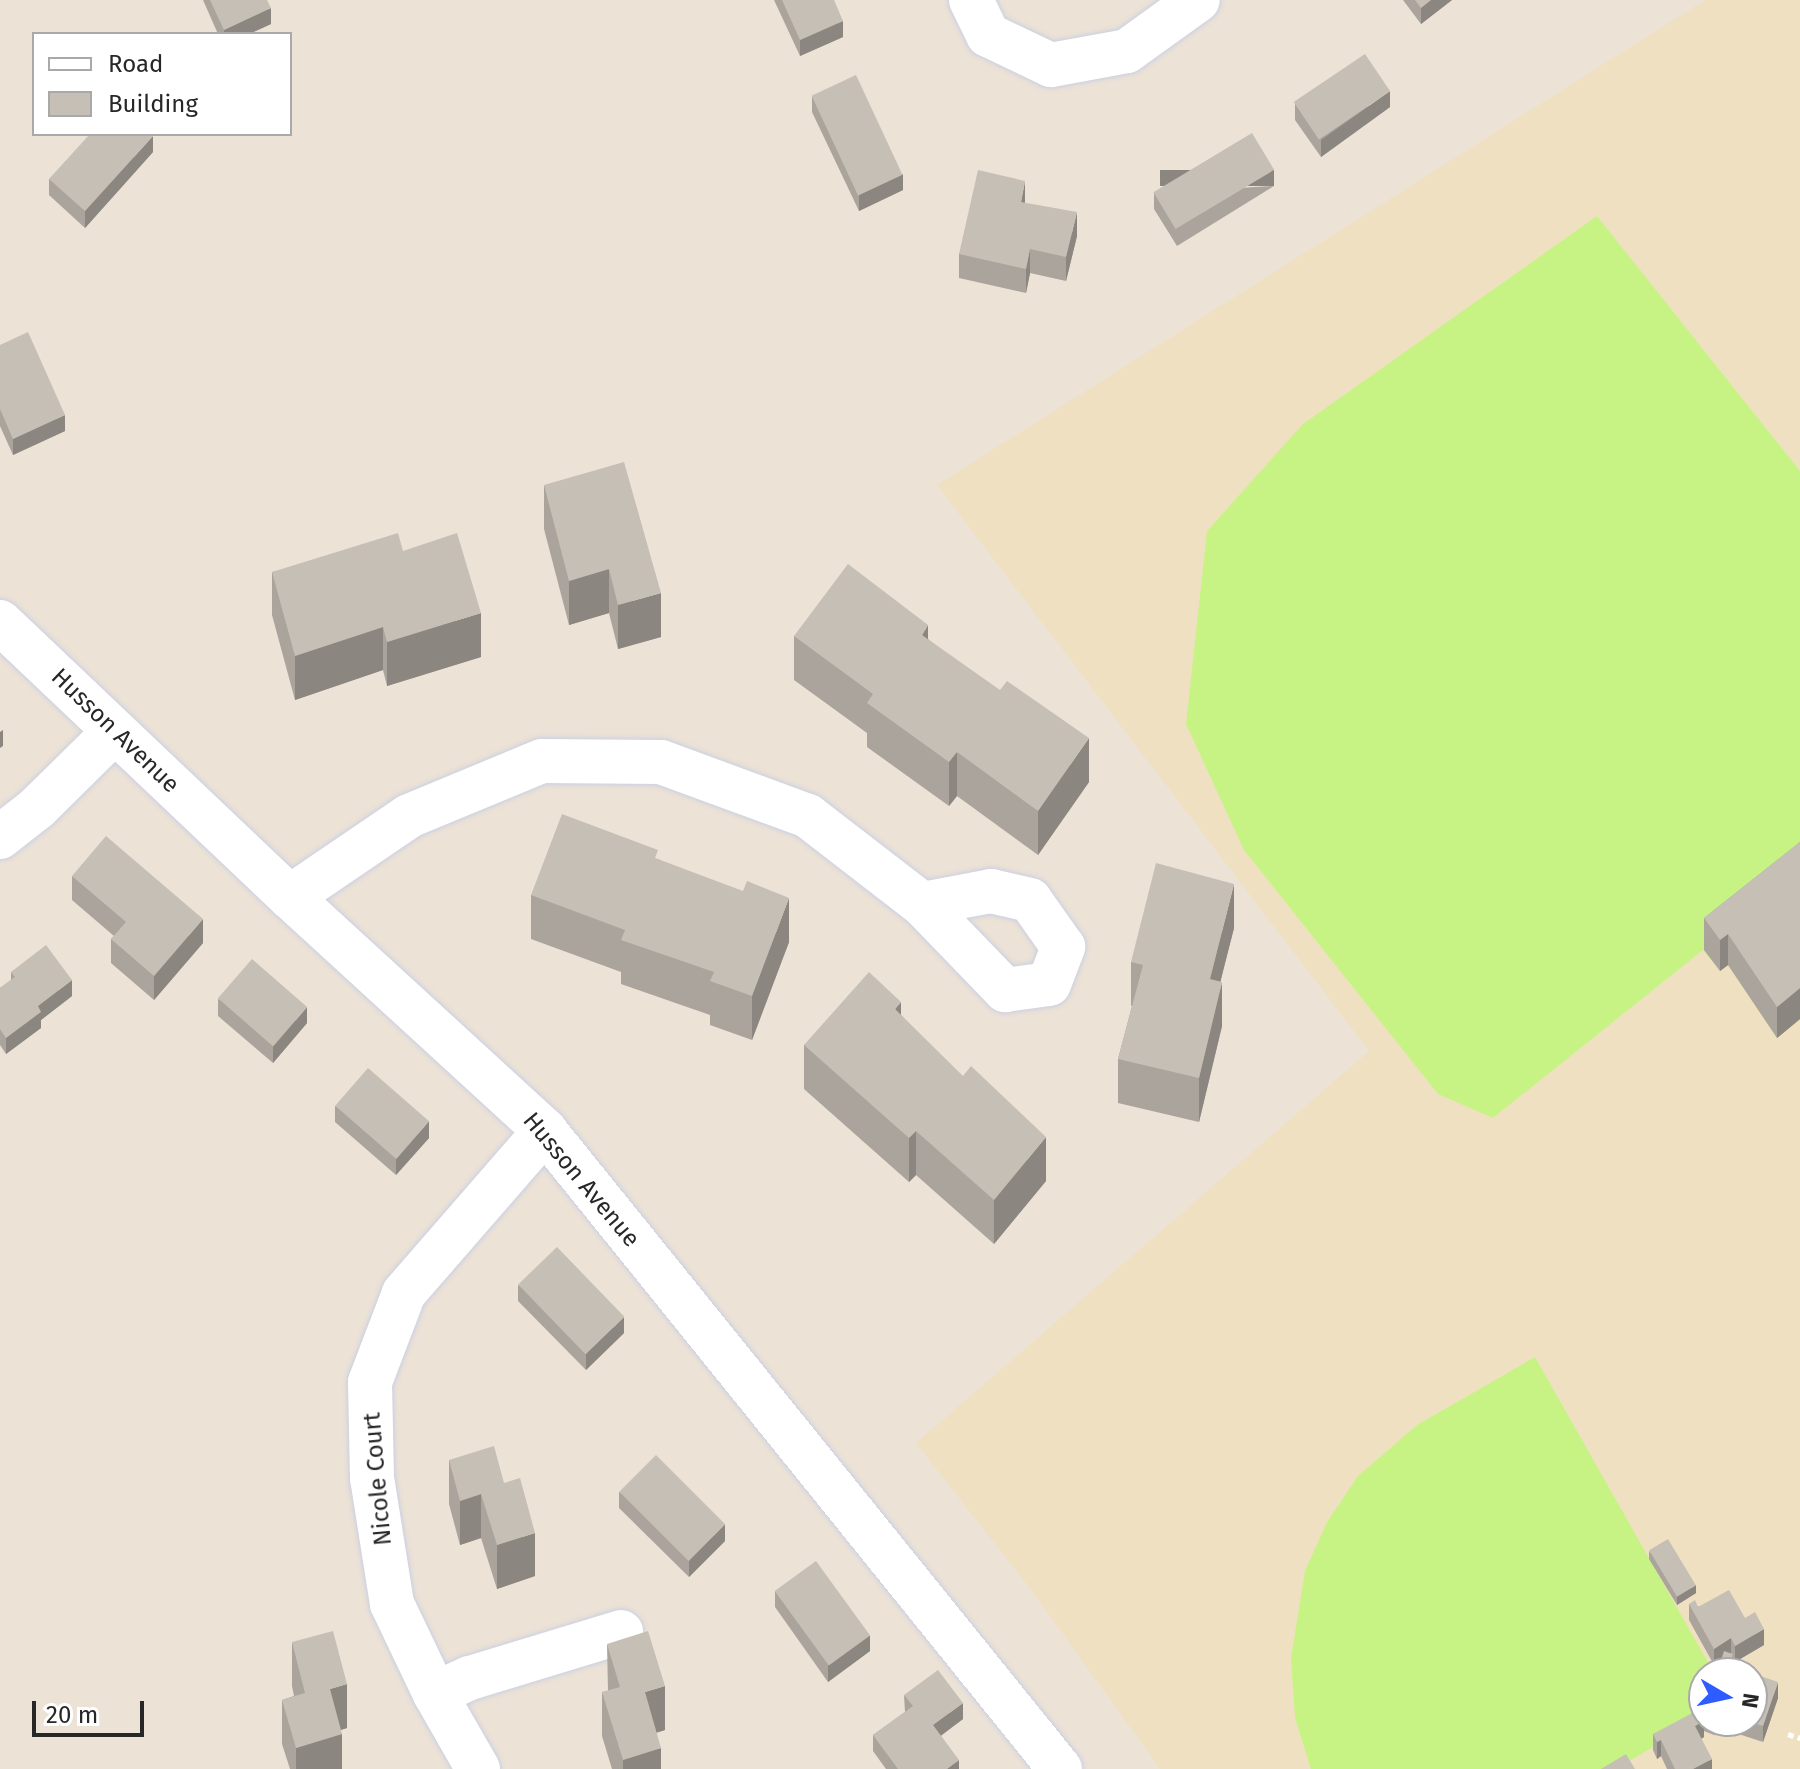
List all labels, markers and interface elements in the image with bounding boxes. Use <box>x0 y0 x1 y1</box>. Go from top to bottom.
legend <box>32 32 292 136</box>
text: Road <box>108 50 163 78</box>
text: Building <box>108 90 198 118</box>
street label: Husson Avenue <box>45 663 185 799</box>
street label: Husson Avenue <box>516 1107 646 1253</box>
street label: Nicole Court <box>358 1411 398 1547</box>
north arrow <box>1688 1657 1768 1737</box>
scale bar <box>36 1685 148 1735</box>
text: N <box>1736 1691 1765 1710</box>
text: 20 m <box>46 1701 98 1729</box>

